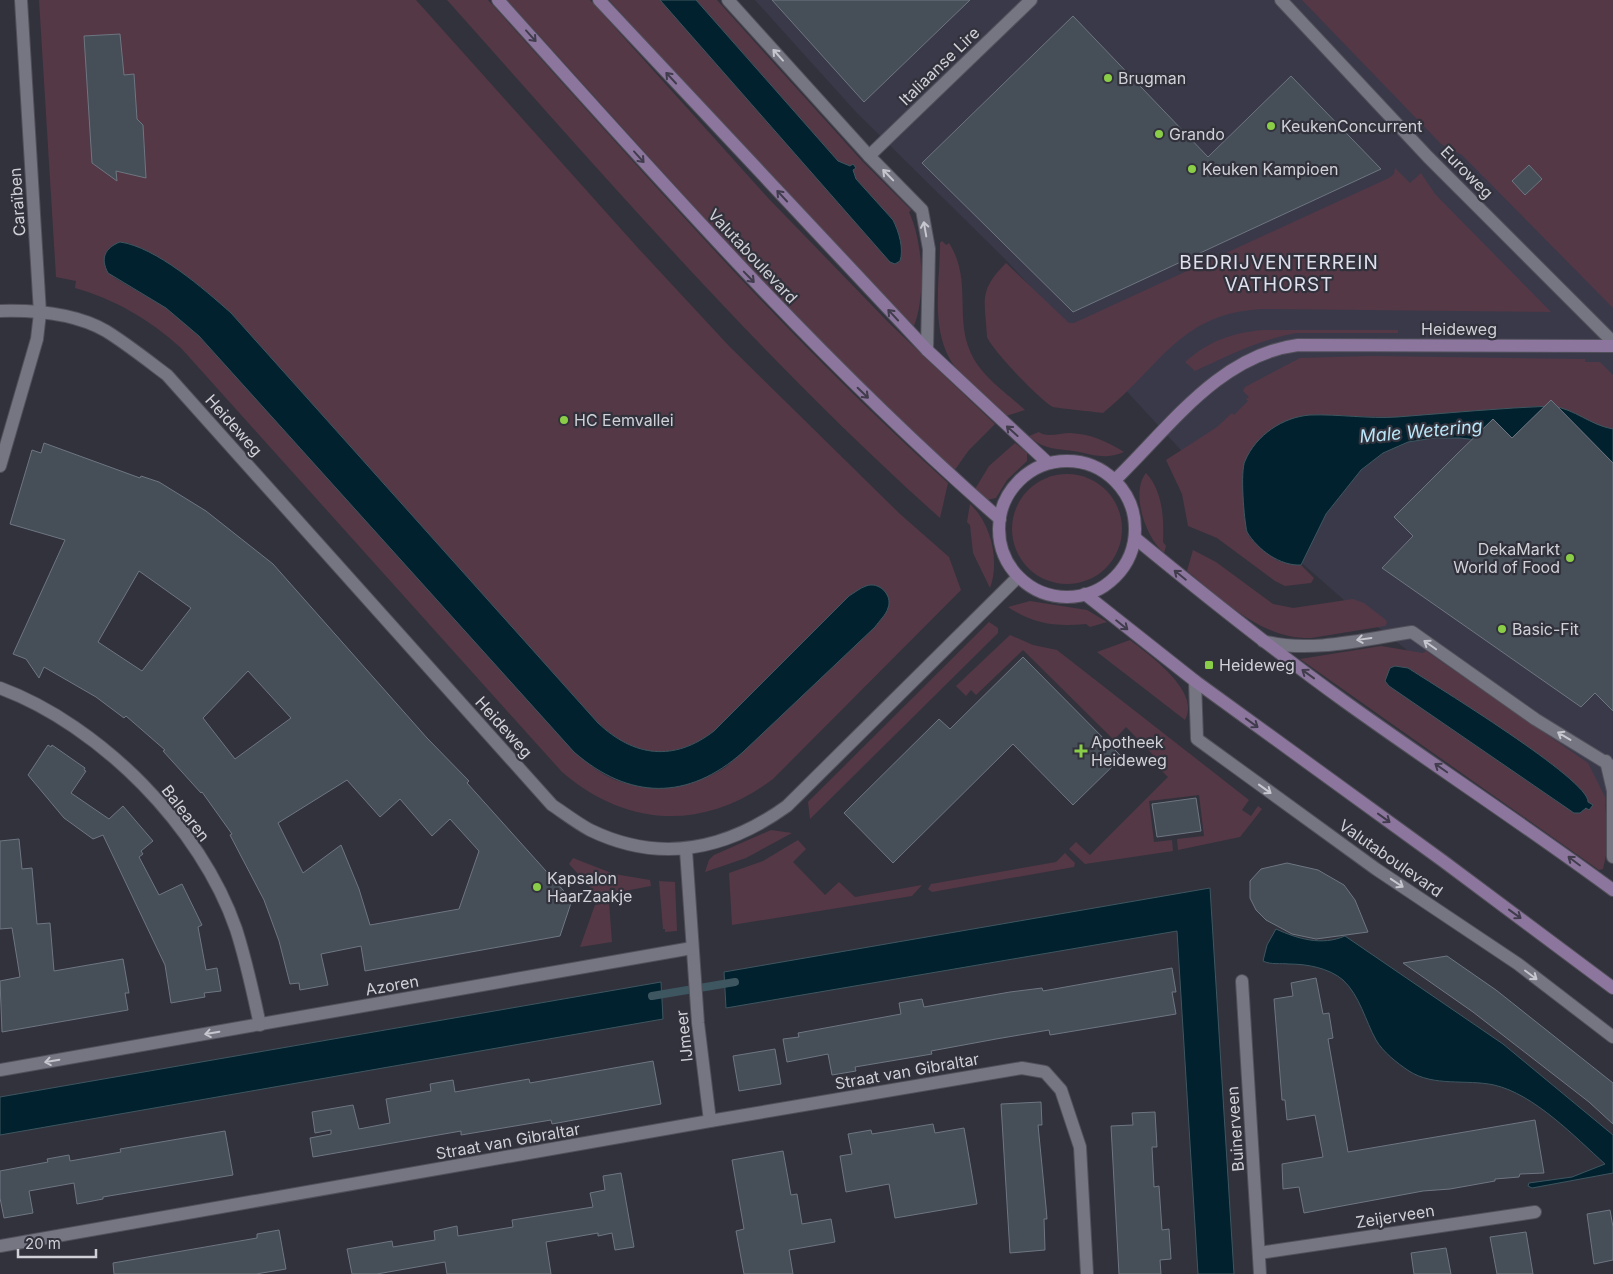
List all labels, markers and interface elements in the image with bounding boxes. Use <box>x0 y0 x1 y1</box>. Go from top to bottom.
street label: Italiaanse Lire <box>895 23 983 109</box>
one-way arrow <box>525 30 536 43</box>
one-way arrow <box>772 49 784 62</box>
place label: Brugman <box>1118 68 1186 88</box>
one-way arrow <box>665 71 677 84</box>
marker: Brugman <box>1102 72 1114 84</box>
place label: KeukenConcurrent <box>1281 116 1423 136</box>
marker: KeukenConcurrent <box>1265 120 1277 132</box>
place label: Grando <box>1169 124 1225 144</box>
marker: Grando <box>1153 128 1165 140</box>
street label: Euroweg <box>1437 142 1497 202</box>
one-way arrow <box>633 151 645 164</box>
place label: Keuken Kampioen <box>1202 159 1338 179</box>
marker: Keuken Kampioen <box>1186 163 1198 175</box>
street label: Caraïben <box>5 167 29 237</box>
one-way arrow <box>882 170 894 182</box>
one-way arrow <box>776 190 788 203</box>
street label: Valutaboulevard <box>704 205 802 307</box>
one-way arrow <box>920 222 930 238</box>
district label: BEDRIJVENTERREIN VATHORST <box>1179 251 1379 296</box>
one-way arrow <box>743 270 755 283</box>
one-way arrow <box>887 308 899 321</box>
street label: Heideweg <box>1421 319 1497 339</box>
one-way arrow <box>857 386 869 399</box>
street label: Heideweg <box>201 390 267 460</box>
place label: HC Eemvallei <box>574 410 674 430</box>
marker: HC Eemvallei <box>558 414 570 426</box>
water label: Male Wetering <box>1359 415 1483 447</box>
one-way arrow <box>1006 425 1019 436</box>
place label: DekaMarkt World of Food <box>1453 539 1560 577</box>
marker: DekaMarkt World of Food <box>1564 552 1576 564</box>
one-way arrow <box>1174 569 1187 580</box>
place label: Basic-Fit <box>1512 619 1579 639</box>
one-way arrow <box>1115 620 1128 631</box>
marker: Basic-Fit <box>1496 623 1508 635</box>
one-way arrow <box>1356 634 1372 644</box>
one-way arrow <box>1423 640 1437 650</box>
place label: Heideweg <box>1219 655 1295 675</box>
marker: Heideweg <box>1203 659 1215 671</box>
one-way arrow <box>1302 669 1315 680</box>
street label: Heideweg <box>471 692 537 762</box>
one-way arrow <box>1245 718 1259 728</box>
one-way arrow <box>1557 731 1571 741</box>
place label: Apotheek Heideweg <box>1091 732 1167 770</box>
marker: Apotheek Heideweg <box>1075 745 1087 757</box>
one-way arrow <box>1434 763 1448 773</box>
street label: Balearen <box>158 781 214 845</box>
one-way arrow <box>1257 784 1271 794</box>
one-way arrow <box>1377 813 1391 823</box>
street label: Valutaboulevard <box>1335 815 1447 901</box>
one-way arrow <box>1567 856 1581 866</box>
place label: Kapsalon HaarZaakje <box>547 868 632 906</box>
one-way arrow <box>1390 878 1404 888</box>
marker: Kapsalon HaarZaakje <box>531 881 543 893</box>
one-way arrow <box>1508 909 1522 919</box>
one-way arrow <box>1524 969 1537 980</box>
street label: Azoren <box>364 970 420 1000</box>
street label: IJmeer <box>671 1009 697 1063</box>
one-way arrow <box>204 1028 220 1038</box>
street label: Straat van Gibraltar <box>833 1048 981 1094</box>
one-way arrow <box>44 1056 60 1066</box>
street label: Buinerveen <box>1222 1086 1248 1172</box>
street label: Straat van Gibraltar <box>434 1118 582 1164</box>
street label: Zeijerveen <box>1354 1200 1436 1232</box>
scale bar <box>18 1226 95 1258</box>
text: 20 m <box>25 1234 61 1253</box>

